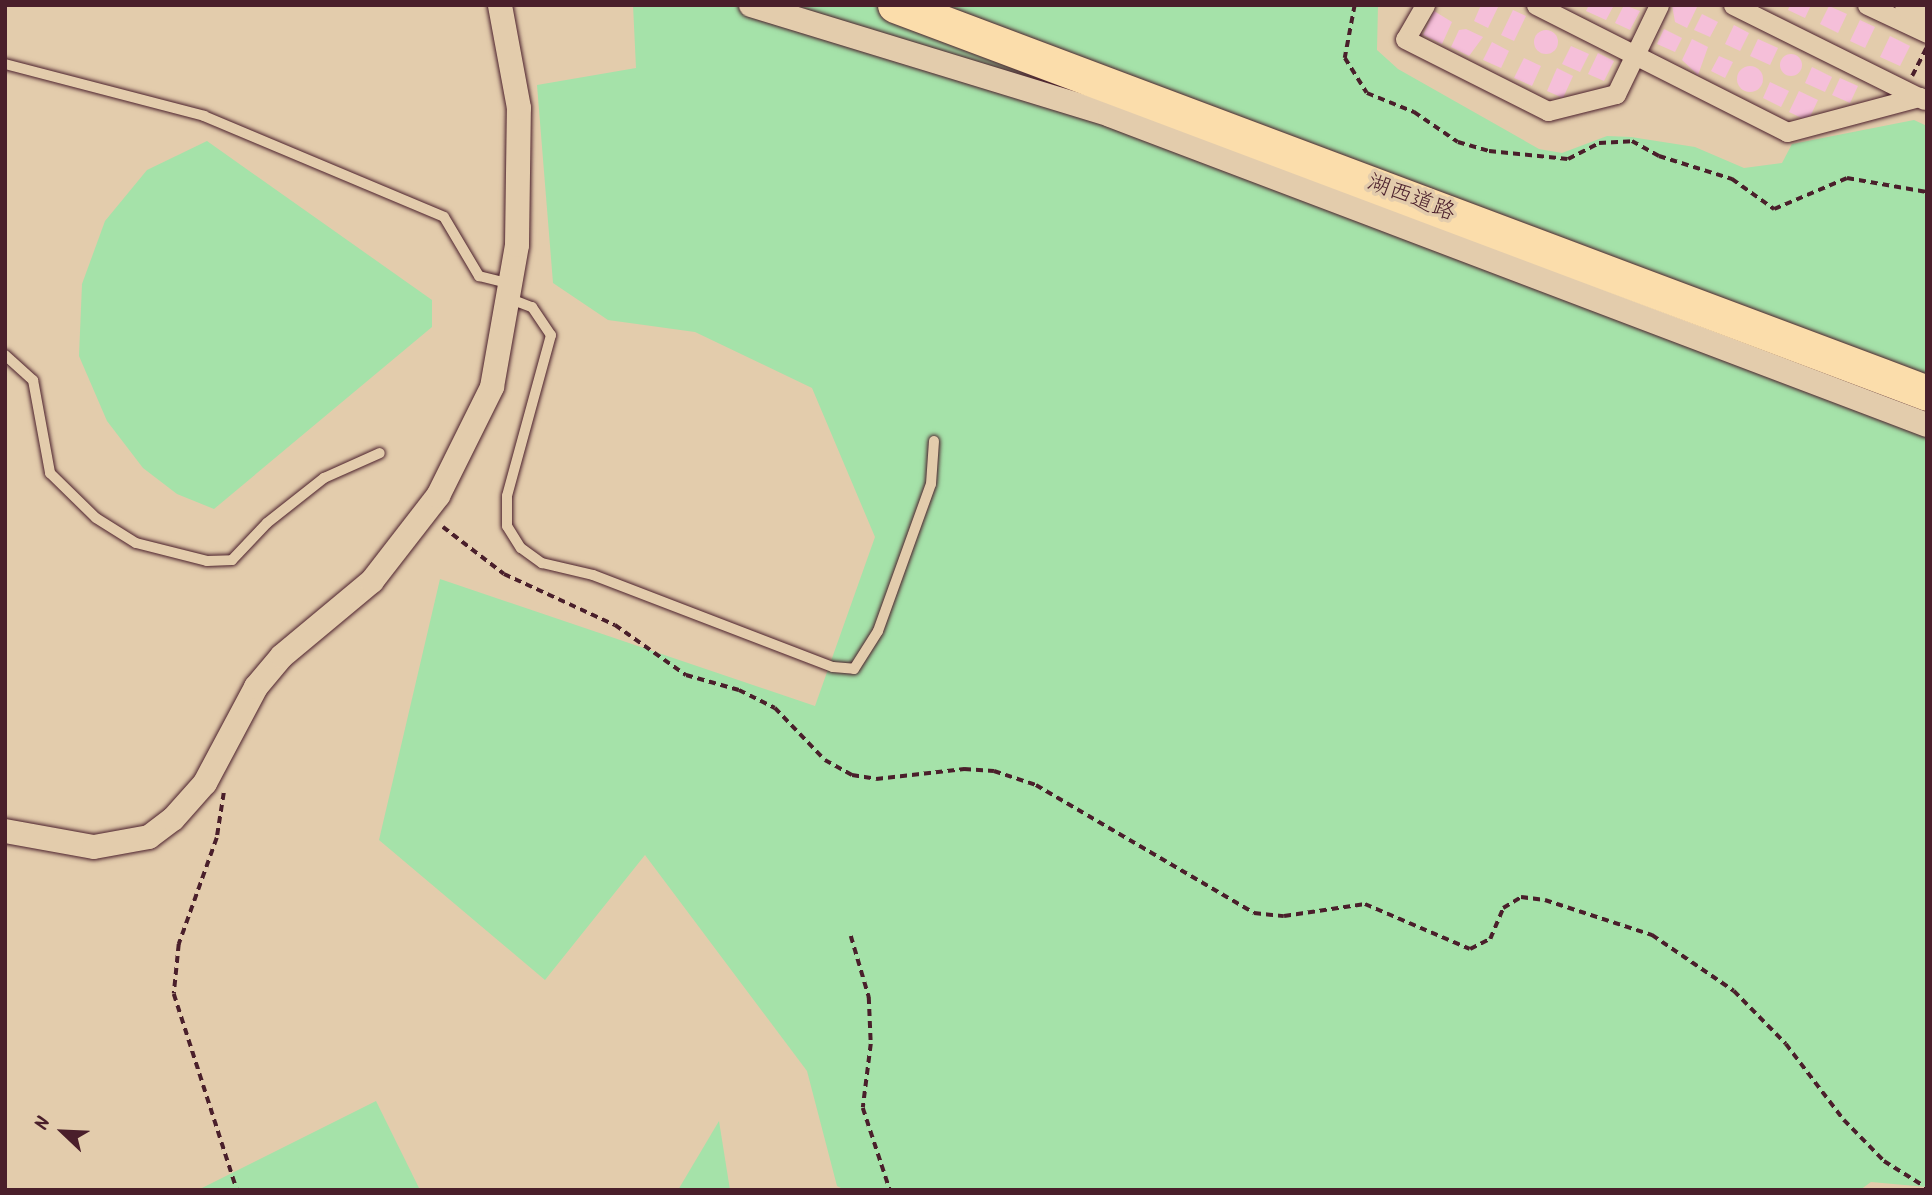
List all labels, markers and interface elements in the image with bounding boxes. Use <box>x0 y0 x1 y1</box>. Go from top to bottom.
street label: 湖西道路 <box>1363 169 1459 227</box>
north arrow <box>28 1097 98 1167</box>
text: N <box>28 1112 60 1135</box>

